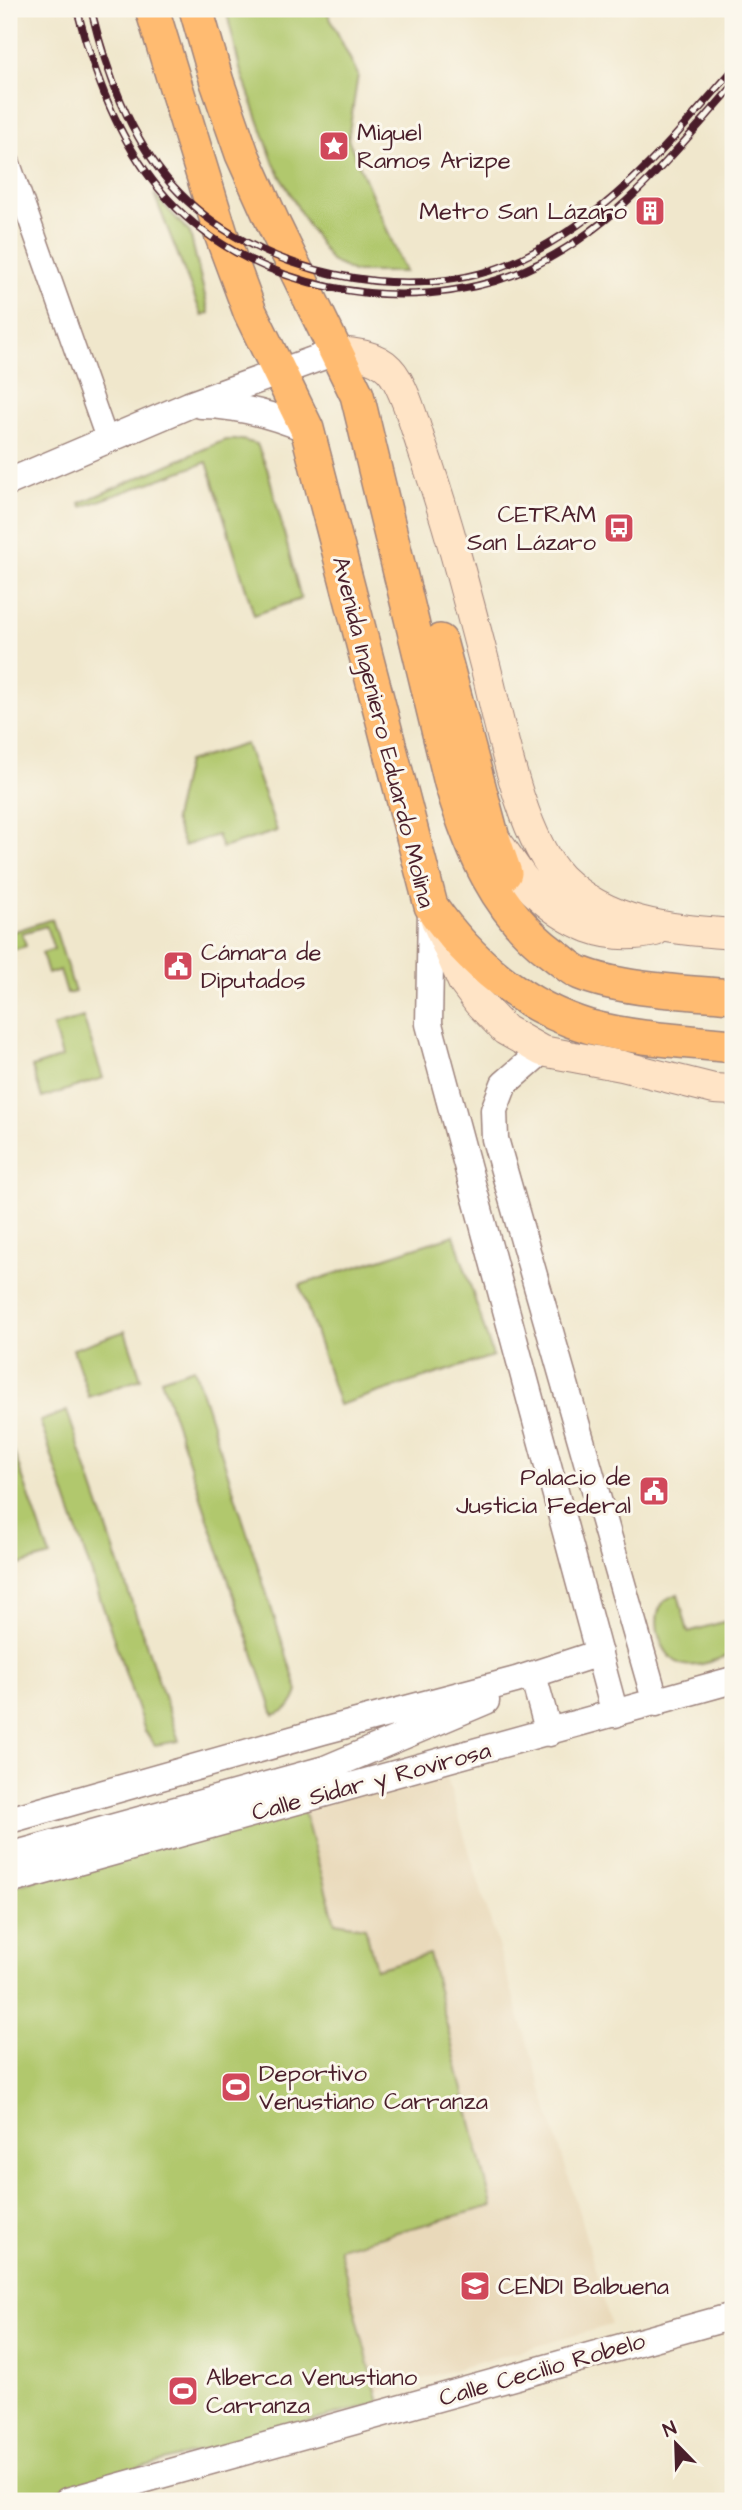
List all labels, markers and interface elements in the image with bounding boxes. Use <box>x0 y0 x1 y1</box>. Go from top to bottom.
place label: Miguel Ramos Arizpe <box>357 116 511 178</box>
place icon: Miguel Ramos Arizpe <box>317 129 351 163</box>
building icon: Metro San Lázaro <box>633 194 667 228</box>
place label: Metro San Lázaro <box>419 195 628 229</box>
place label: CETRAM San Lázaro <box>467 498 597 560</box>
bus stop icon: CETRAM San Lázaro <box>602 511 636 545</box>
street label: Avenida Ingeniero Eduardo Molina <box>322 553 443 912</box>
place label: Cámara de Diputados <box>201 936 321 998</box>
public building icon: Cámara de Diputados <box>161 949 195 983</box>
place label: Palacio de Justicia Federal <box>456 1461 631 1523</box>
public building icon: Palacio de Justicia Federal <box>637 1474 671 1508</box>
street label: Calle Sidar y Rovirosa <box>248 1734 495 1831</box>
place label: Deportivo Venustiano Carranza <box>259 2057 488 2119</box>
sports icon: Deportivo Venustiano Carranza <box>219 2070 253 2104</box>
school or university icon: CENDI Balbuena <box>458 2269 492 2303</box>
place label: CENDI Balbuena <box>498 2270 669 2304</box>
street label: Calle Cecilio Robelo <box>435 2324 650 2416</box>
place label: Alberca Venustiano Carranza <box>206 2361 418 2423</box>
sports icon: Alberca Venustiano Carranza <box>166 2374 200 2408</box>
north arrow <box>640 2408 710 2478</box>
text: N <box>659 2415 681 2444</box>

